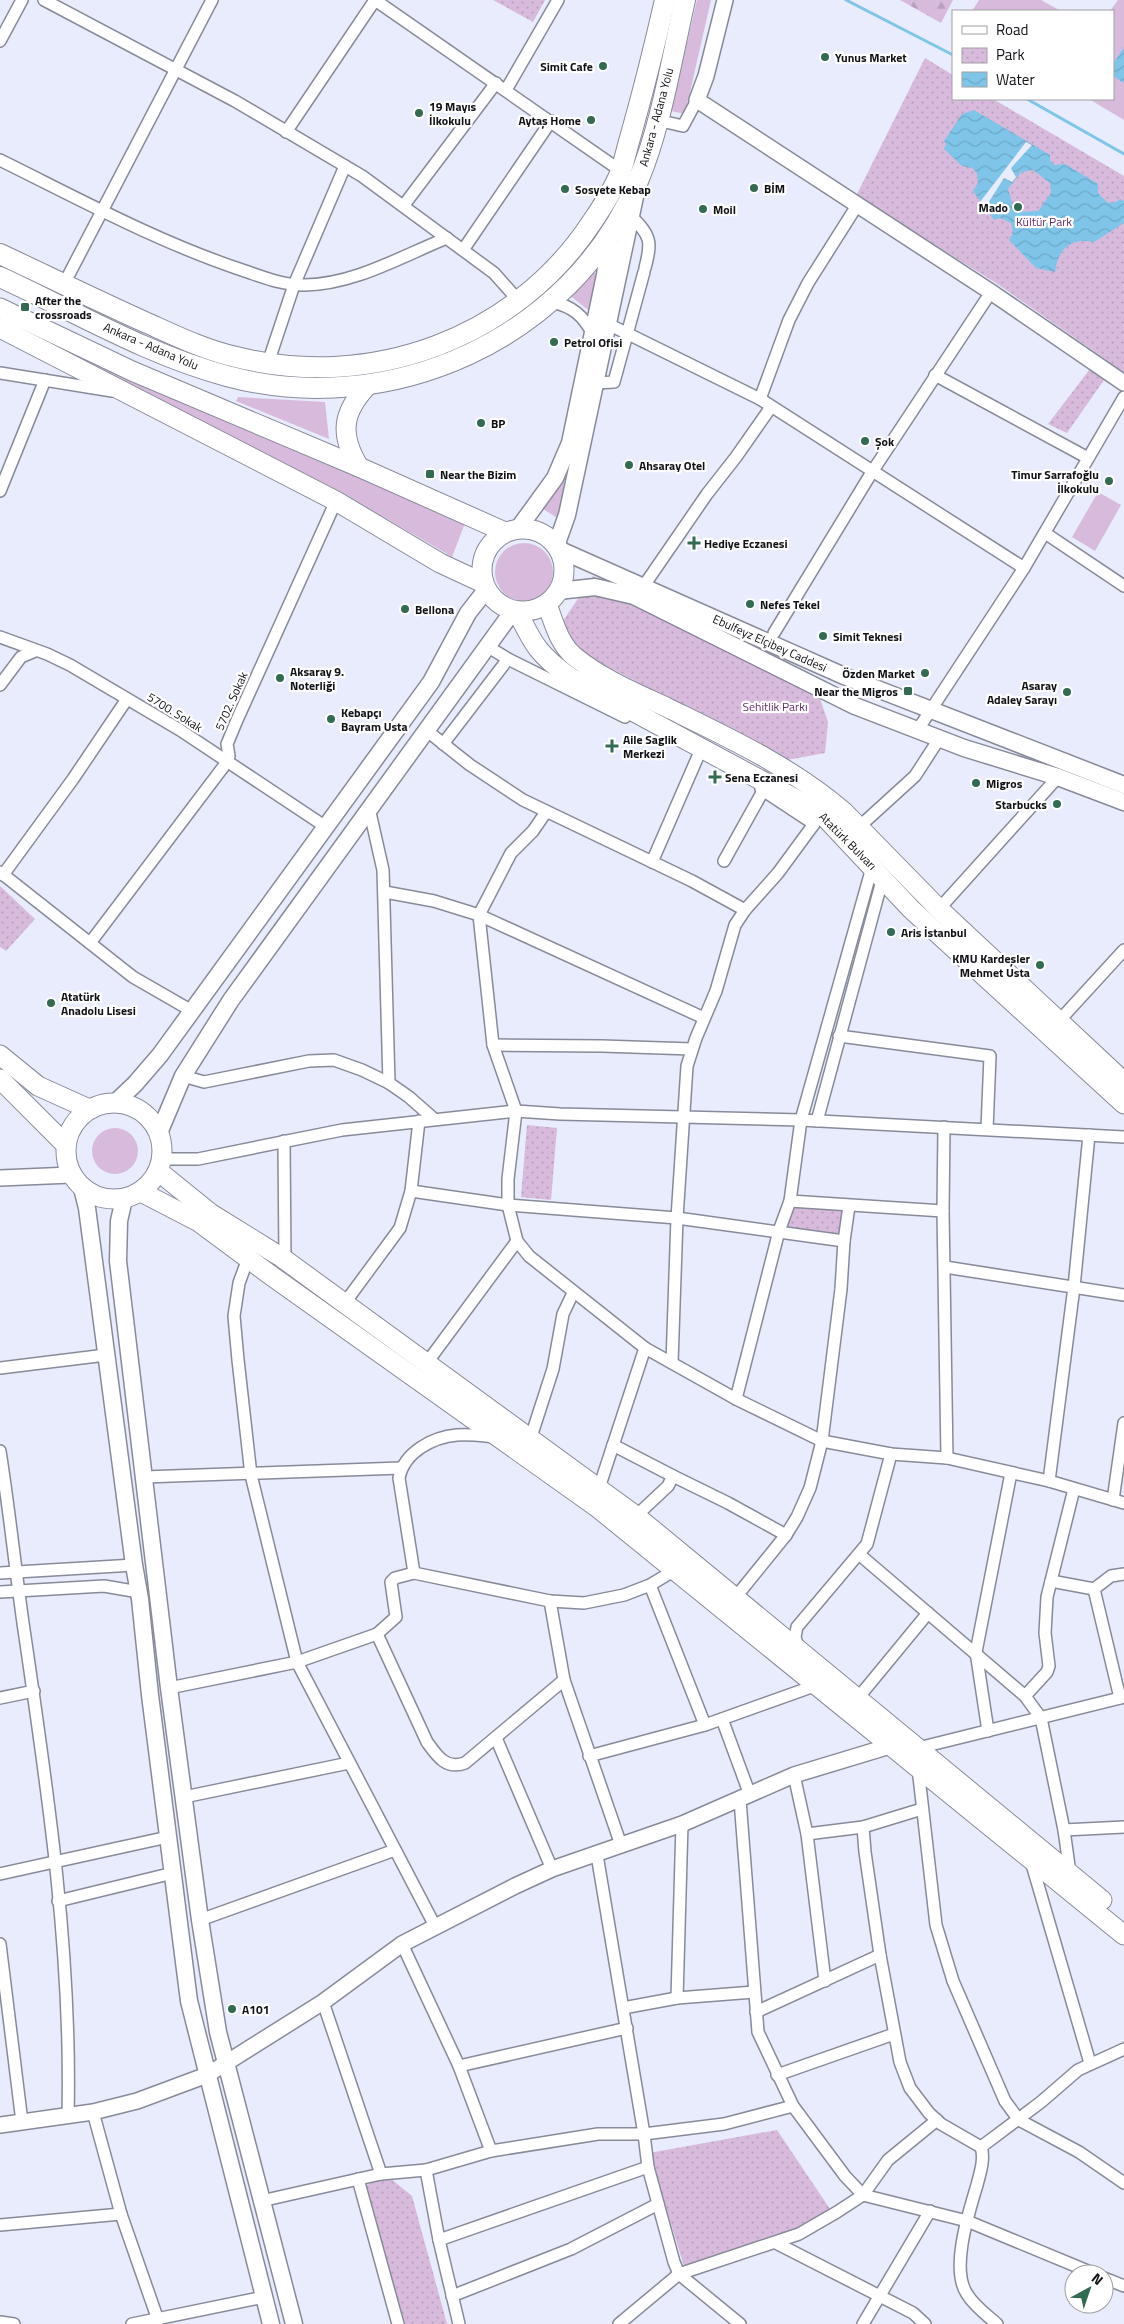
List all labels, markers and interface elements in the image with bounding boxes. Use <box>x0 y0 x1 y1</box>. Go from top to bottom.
legend <box>952 10 1114 100</box>
text: Road <box>996 18 1028 41</box>
text: Park <box>996 43 1025 66</box>
place label: Yunus Market <box>835 48 907 67</box>
marker: Yunus Market <box>819 51 831 63</box>
place label: Simit Cafe <box>540 57 593 76</box>
marker: Simit Cafe <box>597 60 609 72</box>
street label: Ankara - Adana Yolu <box>634 65 678 169</box>
text: Water <box>996 68 1035 91</box>
place label: 19 Mayıs İlkokulu <box>429 97 477 130</box>
marker: 19 Mayıs İlkokulu <box>413 107 425 119</box>
place label: Aytaş Home <box>519 111 581 130</box>
marker: Aytaş Home <box>585 114 597 126</box>
place label: BİM <box>764 179 785 198</box>
place label: Sosyete Kebap <box>575 180 651 199</box>
marker: BİM <box>748 182 760 194</box>
marker: Sosyete Kebap <box>559 183 571 195</box>
place label: Mado <box>979 198 1008 217</box>
place label: Moil <box>713 200 736 219</box>
marker: Mado <box>1012 201 1024 213</box>
marker: Moil <box>697 203 709 215</box>
park label: Kültür Park <box>1016 212 1072 231</box>
place label: After the crossroads <box>35 291 92 324</box>
marker: After the crossroads <box>19 301 31 313</box>
street label: Ankara - Adana Yolu <box>101 317 201 375</box>
place label: Petrol Ofisi <box>564 333 622 352</box>
marker: Petrol Ofisi <box>548 336 560 348</box>
place label: BP <box>491 414 505 433</box>
marker: BP <box>475 417 487 429</box>
place label: Şok <box>875 432 895 451</box>
marker: Şok <box>859 435 871 447</box>
place label: Ahsaray Otel <box>639 456 705 475</box>
marker: Ahsaray Otel <box>623 459 635 471</box>
place label: Near the Bizim <box>440 465 516 484</box>
place label: Timur Sarrafoğlu İlkokulu <box>1011 465 1099 498</box>
marker: Near the Bizim <box>424 468 436 480</box>
marker: Timur Sarrafoğlu İlkokulu <box>1103 475 1115 487</box>
place label: Hediye Eczanesi <box>704 534 788 553</box>
marker: Hediye Eczanesi <box>688 537 700 549</box>
place label: Nefes Tekel <box>760 595 820 614</box>
marker: Nefes Tekel <box>744 598 756 610</box>
place label: Bellona <box>415 600 454 619</box>
marker: Bellona <box>399 603 411 615</box>
street label: Ebulfeyz Elçibey Caddesi <box>710 609 830 677</box>
place label: Simit Teknesi <box>833 627 902 646</box>
marker: Simit Teknesi <box>817 630 829 642</box>
place label: Aksaray 9. Noterliği <box>290 662 344 695</box>
place label: Özden Market <box>842 664 916 683</box>
marker: Özden Market <box>919 667 931 679</box>
street label: 5702. Sokak <box>210 668 252 733</box>
marker: Aksaray 9. Noterliği <box>274 672 286 684</box>
place label: Asaray Adaley Sarayı <box>987 676 1057 709</box>
place label: Near the Migros <box>814 682 898 701</box>
marker: Near the Migros <box>902 685 914 697</box>
marker: Asaray Adaley Sarayı <box>1061 686 1073 698</box>
street label: 5700. Sokak <box>143 687 207 737</box>
park label: Sehitlik Parkı <box>742 697 808 716</box>
place label: Kebapçı Bayram Usta <box>341 703 408 736</box>
marker: Kebapçı Bayram Usta <box>325 713 337 725</box>
place label: Aile Saglik Merkezi <box>623 730 678 763</box>
marker: Aile Saglik Merkezi <box>605 739 619 753</box>
place label: Sena Eczanesi <box>725 768 798 787</box>
marker: Sena Eczanesi <box>709 771 721 783</box>
place label: Migros <box>986 774 1023 793</box>
marker: Migros <box>970 777 982 789</box>
place label: Starbucks <box>995 795 1047 814</box>
marker: Starbucks <box>1051 798 1063 810</box>
street label: Atatürk Bulvarı <box>815 808 881 874</box>
place label: Aris İstanbul <box>901 923 967 942</box>
marker: Aris İstanbul <box>885 926 897 938</box>
place label: KMU Kardeşler Mehmet Usta <box>952 949 1031 982</box>
marker: KMU Kardeşler Mehmet Usta <box>1034 959 1046 971</box>
place label: Atatürk Anadolu Lisesi <box>61 987 136 1020</box>
marker: Atatürk Anadolu Lisesi <box>45 997 57 1009</box>
place label: A101 <box>242 2000 269 2019</box>
marker: A101 <box>226 2003 238 2015</box>
north arrow <box>1064 2264 1114 2314</box>
text: N <box>1087 2267 1108 2290</box>

